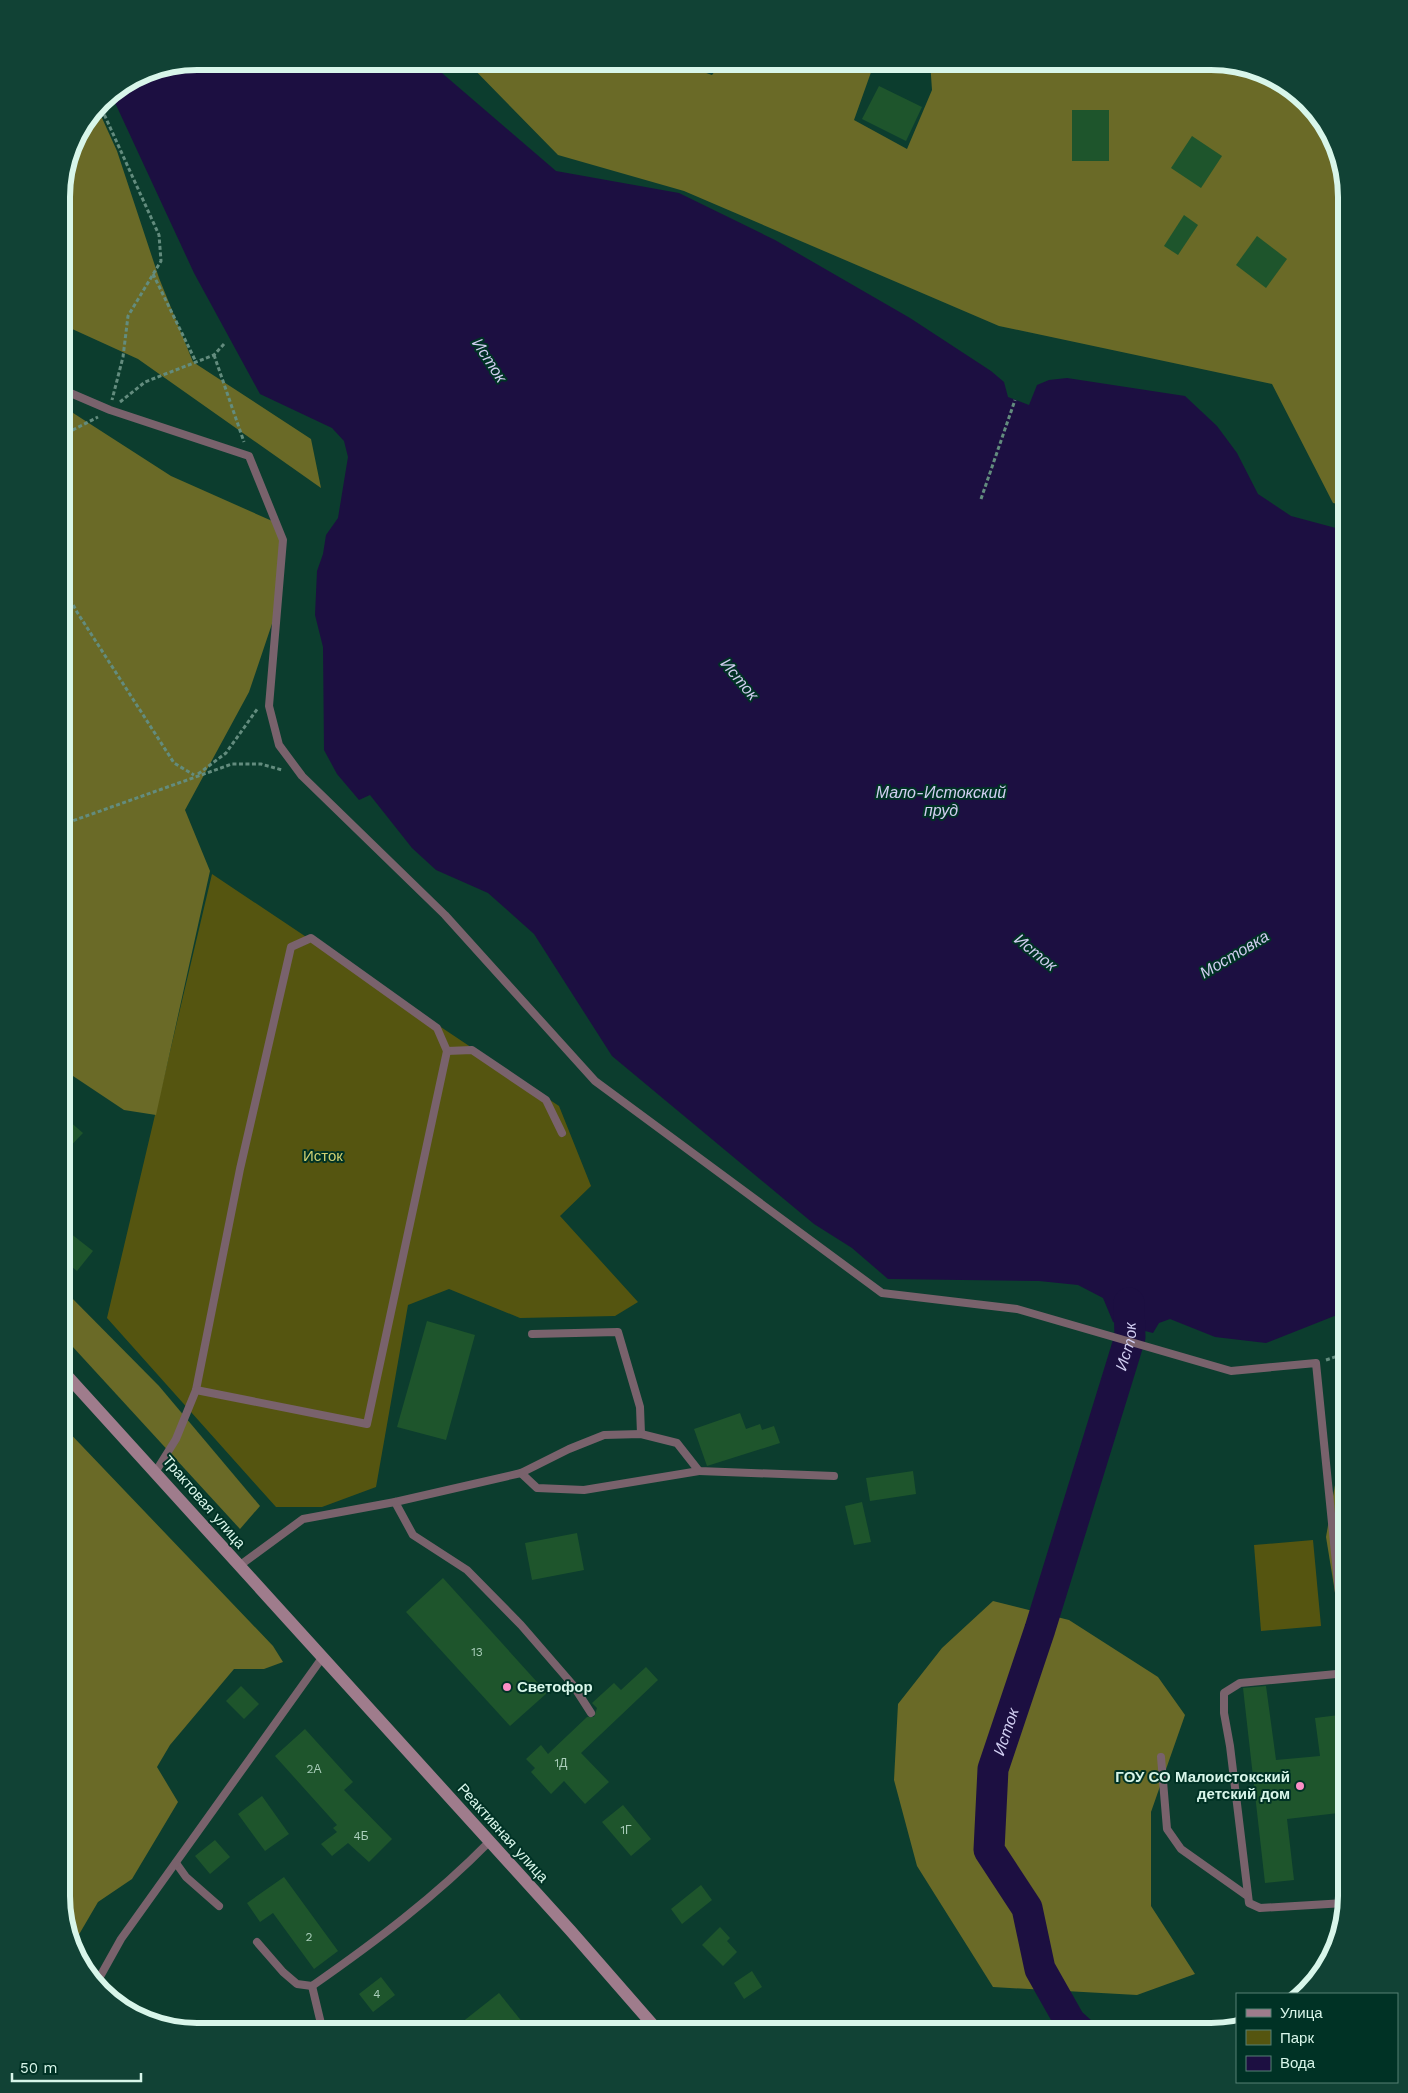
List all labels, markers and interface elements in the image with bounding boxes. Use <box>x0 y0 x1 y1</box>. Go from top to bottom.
water label: Исток <box>468 335 512 387</box>
water label: Исток <box>717 654 764 705</box>
water label: Мало-Истокский пруд <box>876 783 1006 820</box>
water label: Мостовка <box>1196 926 1272 982</box>
water label: Исток <box>1011 930 1062 976</box>
park label: Исток <box>303 1147 343 1165</box>
water label: Исток <box>1111 1321 1140 1373</box>
street label: Трактовая улица <box>159 1452 250 1553</box>
house number: 13 <box>471 1645 483 1659</box>
place label: Светофор <box>517 1678 593 1696</box>
marker: Светофор <box>501 1681 513 1693</box>
water label: Исток <box>989 1704 1023 1758</box>
house number: 1Д <box>555 1756 567 1770</box>
house number: 2А <box>307 1762 322 1776</box>
place label: ГОУ СО Малоистокский детский дом <box>1115 1768 1290 1803</box>
street label: Реактивная улица <box>454 1780 553 1887</box>
marker: ГОУ СО Малоистокский детский дом <box>1294 1780 1306 1792</box>
house number: 1Г <box>620 1823 632 1837</box>
house number: 4Б <box>353 1829 369 1843</box>
house number: 2 <box>306 1930 313 1944</box>
house number: 4 <box>373 1987 381 2001</box>
legend <box>1236 1993 1398 2083</box>
text: Улица <box>1280 2004 1323 2022</box>
text: Парк <box>1280 2029 1314 2047</box>
scale bar <box>12 2050 141 2082</box>
text: Вода <box>1280 2054 1316 2072</box>
text: 50 m <box>20 2059 57 2077</box>

